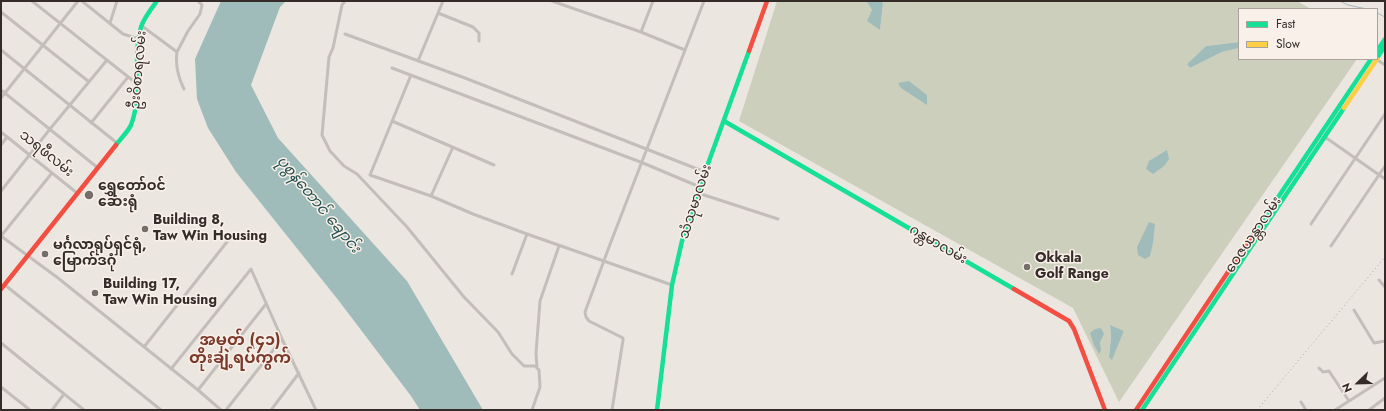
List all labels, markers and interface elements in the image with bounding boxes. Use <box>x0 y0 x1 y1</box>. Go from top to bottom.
legend <box>1238 8 1378 60</box>
text: Fast <box>1276 15 1295 33</box>
street label: ဦးဝိစာရလမ်း <box>127 30 151 110</box>
text: Slow <box>1276 35 1300 53</box>
street label: သရဖီလမ်း <box>15 127 77 181</box>
water label: ပုစွန်တောင် ချောင်း <box>272 153 364 257</box>
street label: သံသုမာလမ်း <box>676 163 716 241</box>
place label: ရွှေတော်ဝင် ဆေးရုံ <box>98 179 166 212</box>
marker: ရွှေတော်ဝင် ဆေးရုံ <box>83 189 95 201</box>
street label: ဝေဇယန္တာလမ်း <box>1222 194 1286 276</box>
place label: Building 8, Taw Win Housing <box>153 213 267 246</box>
street label: ဂန္တမာလမ်း <box>906 222 970 268</box>
marker: Building 8, Taw Win Housing <box>140 224 150 234</box>
place label: မင်္ဂလာရုပ်ရှင်ရုံ, မြောက်ဒဂုံ <box>53 238 147 270</box>
marker: မင်္ဂလာရုပ်ရှင်ရုံ, မြောက်ဒဂုံ <box>40 249 50 259</box>
place label: Okkala Golf Range <box>1035 251 1109 284</box>
marker: Okkala Golf Range <box>1022 262 1032 272</box>
place label: Building 17, Taw Win Housing <box>103 277 217 310</box>
marker: Building 17, Taw Win Housing <box>90 288 100 298</box>
district label: အမှတ် (၄၁) တိုးချဲ့ရပ်ကွက် <box>189 331 291 369</box>
north arrow <box>1338 363 1378 403</box>
text: N <box>1338 381 1356 395</box>

